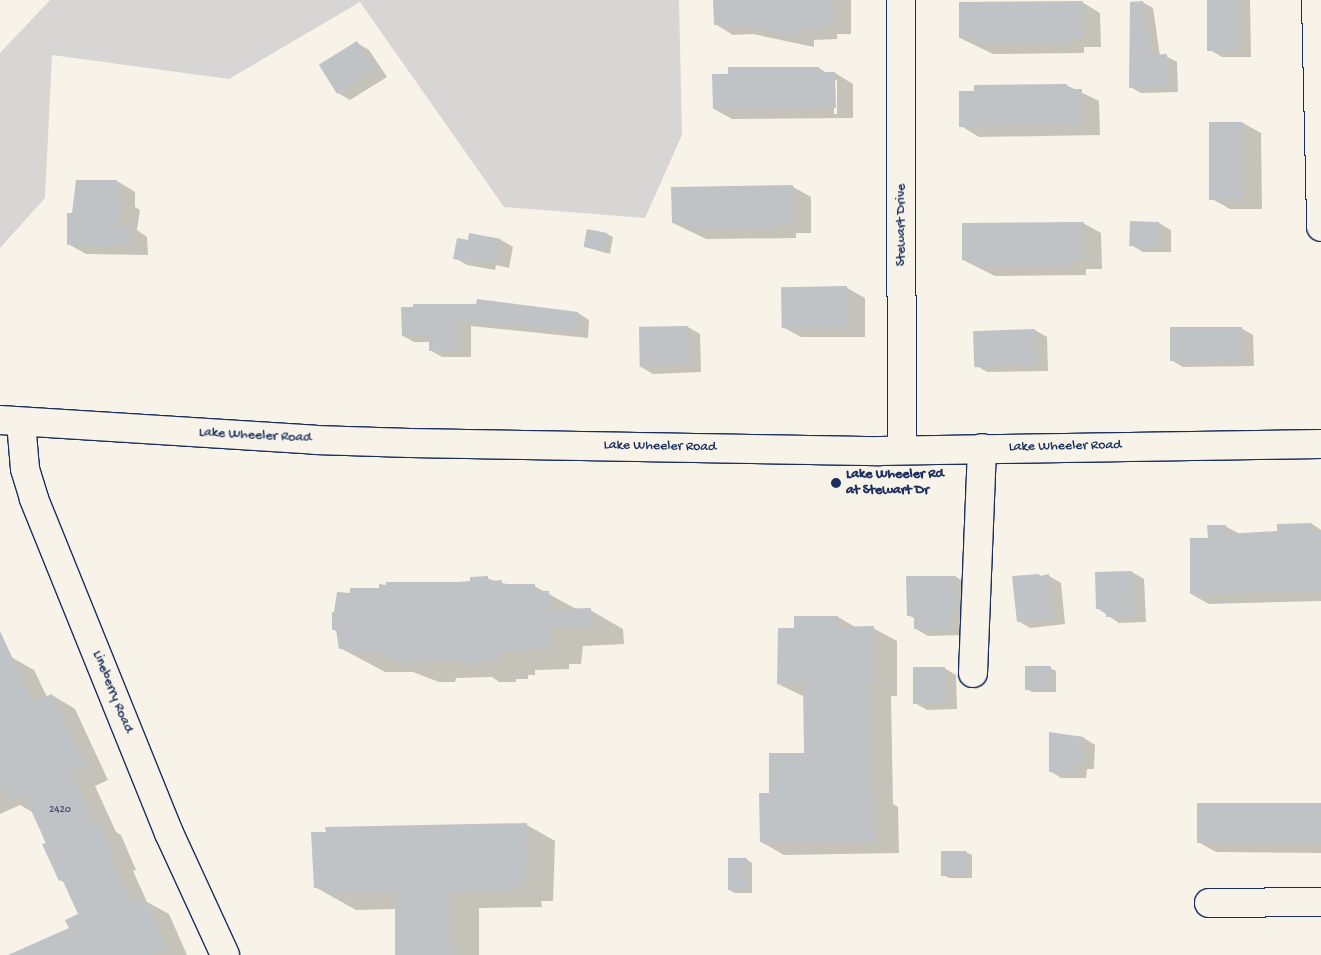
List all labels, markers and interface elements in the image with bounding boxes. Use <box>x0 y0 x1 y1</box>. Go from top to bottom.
street label: Stewart Drive <box>894 184 910 266</box>
street label: Lake Wheeler Road <box>198 425 312 447</box>
street label: Lake Wheeler Road <box>604 438 716 456</box>
street label: Lake Wheeler Road <box>1009 438 1121 456</box>
place label: Lake Wheeler Rd at Stewart Dr <box>846 467 944 500</box>
marker: Lake Wheeler Rd at Stewart Dr <box>830 477 842 489</box>
street label: Lineberry Road <box>88 648 136 736</box>
house number: 2420 <box>49 803 71 817</box>

